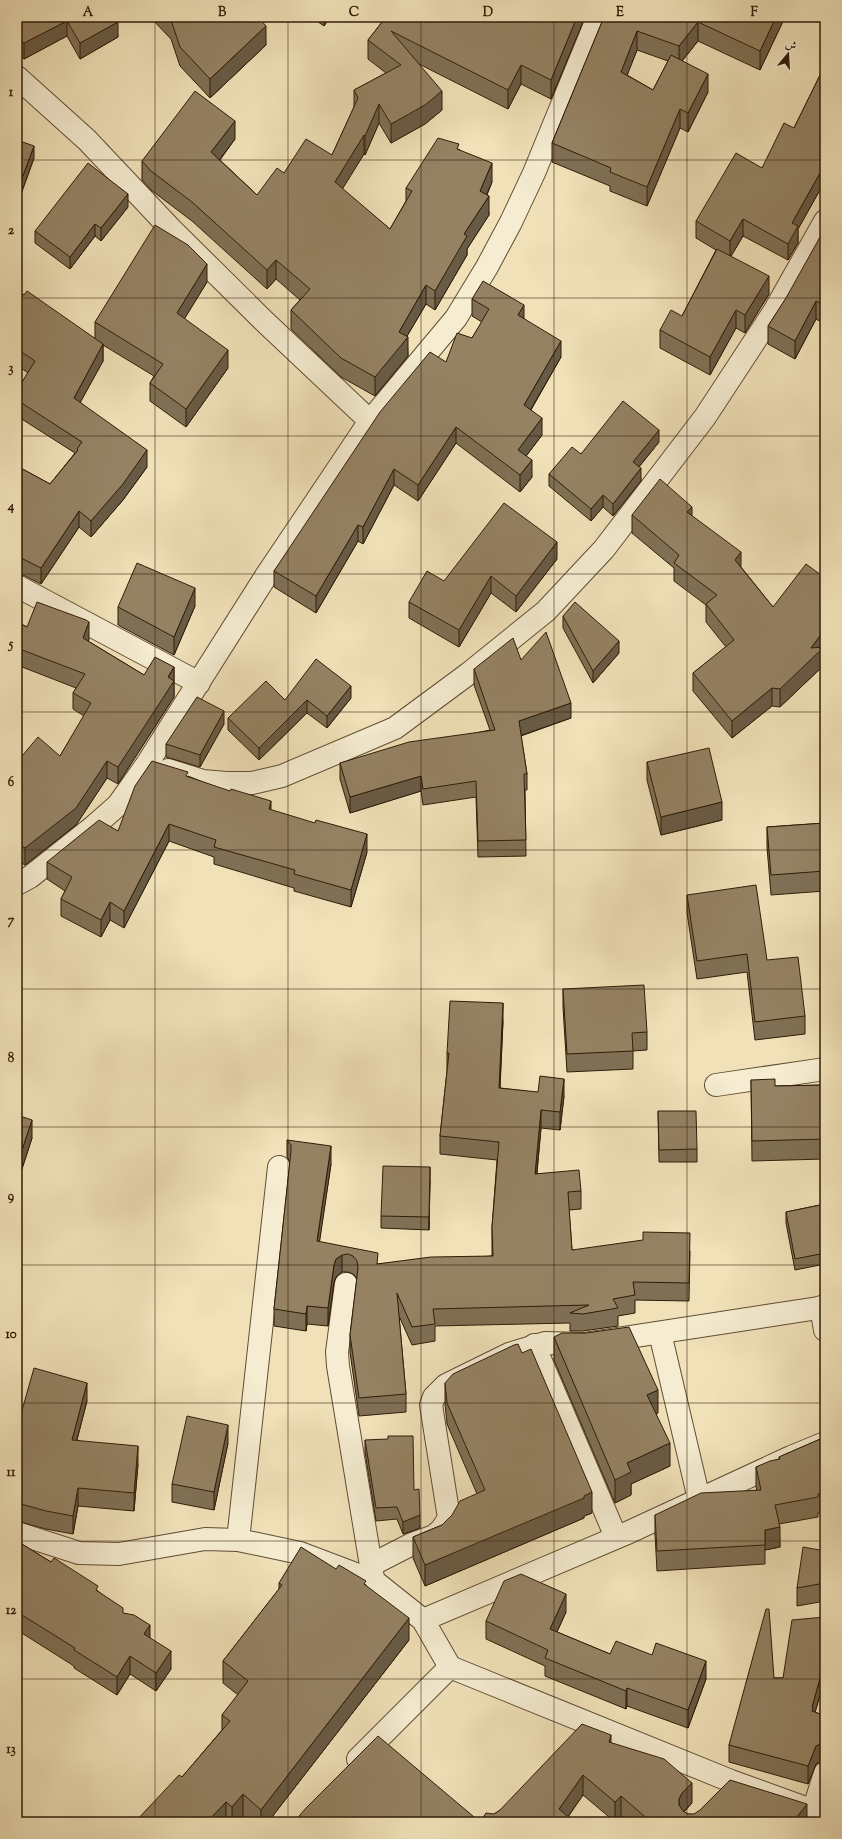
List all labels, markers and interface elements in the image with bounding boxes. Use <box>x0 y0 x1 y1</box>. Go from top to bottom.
text: A <box>83 4 94 22</box>
text: B <box>218 4 227 22</box>
text: C <box>349 4 359 22</box>
text: D <box>483 4 493 22</box>
text: E <box>616 4 624 22</box>
text: F <box>750 4 758 22</box>
north arrow <box>768 34 808 74</box>
text: ش <box>783 36 799 55</box>
text: 1 <box>9 84 14 102</box>
text: 2 <box>8 222 15 240</box>
text: 3 <box>8 360 14 378</box>
text: 4 <box>7 498 15 516</box>
text: 5 <box>8 636 14 654</box>
text: 6 <box>8 774 15 792</box>
text: 7 <box>8 912 15 930</box>
text: 8 <box>8 1050 15 1068</box>
text: 9 <box>8 1188 15 1206</box>
text: 10 <box>5 1326 17 1344</box>
text: 11 <box>7 1464 16 1482</box>
text: 12 <box>6 1602 17 1620</box>
text: 13 <box>6 1741 16 1759</box>

